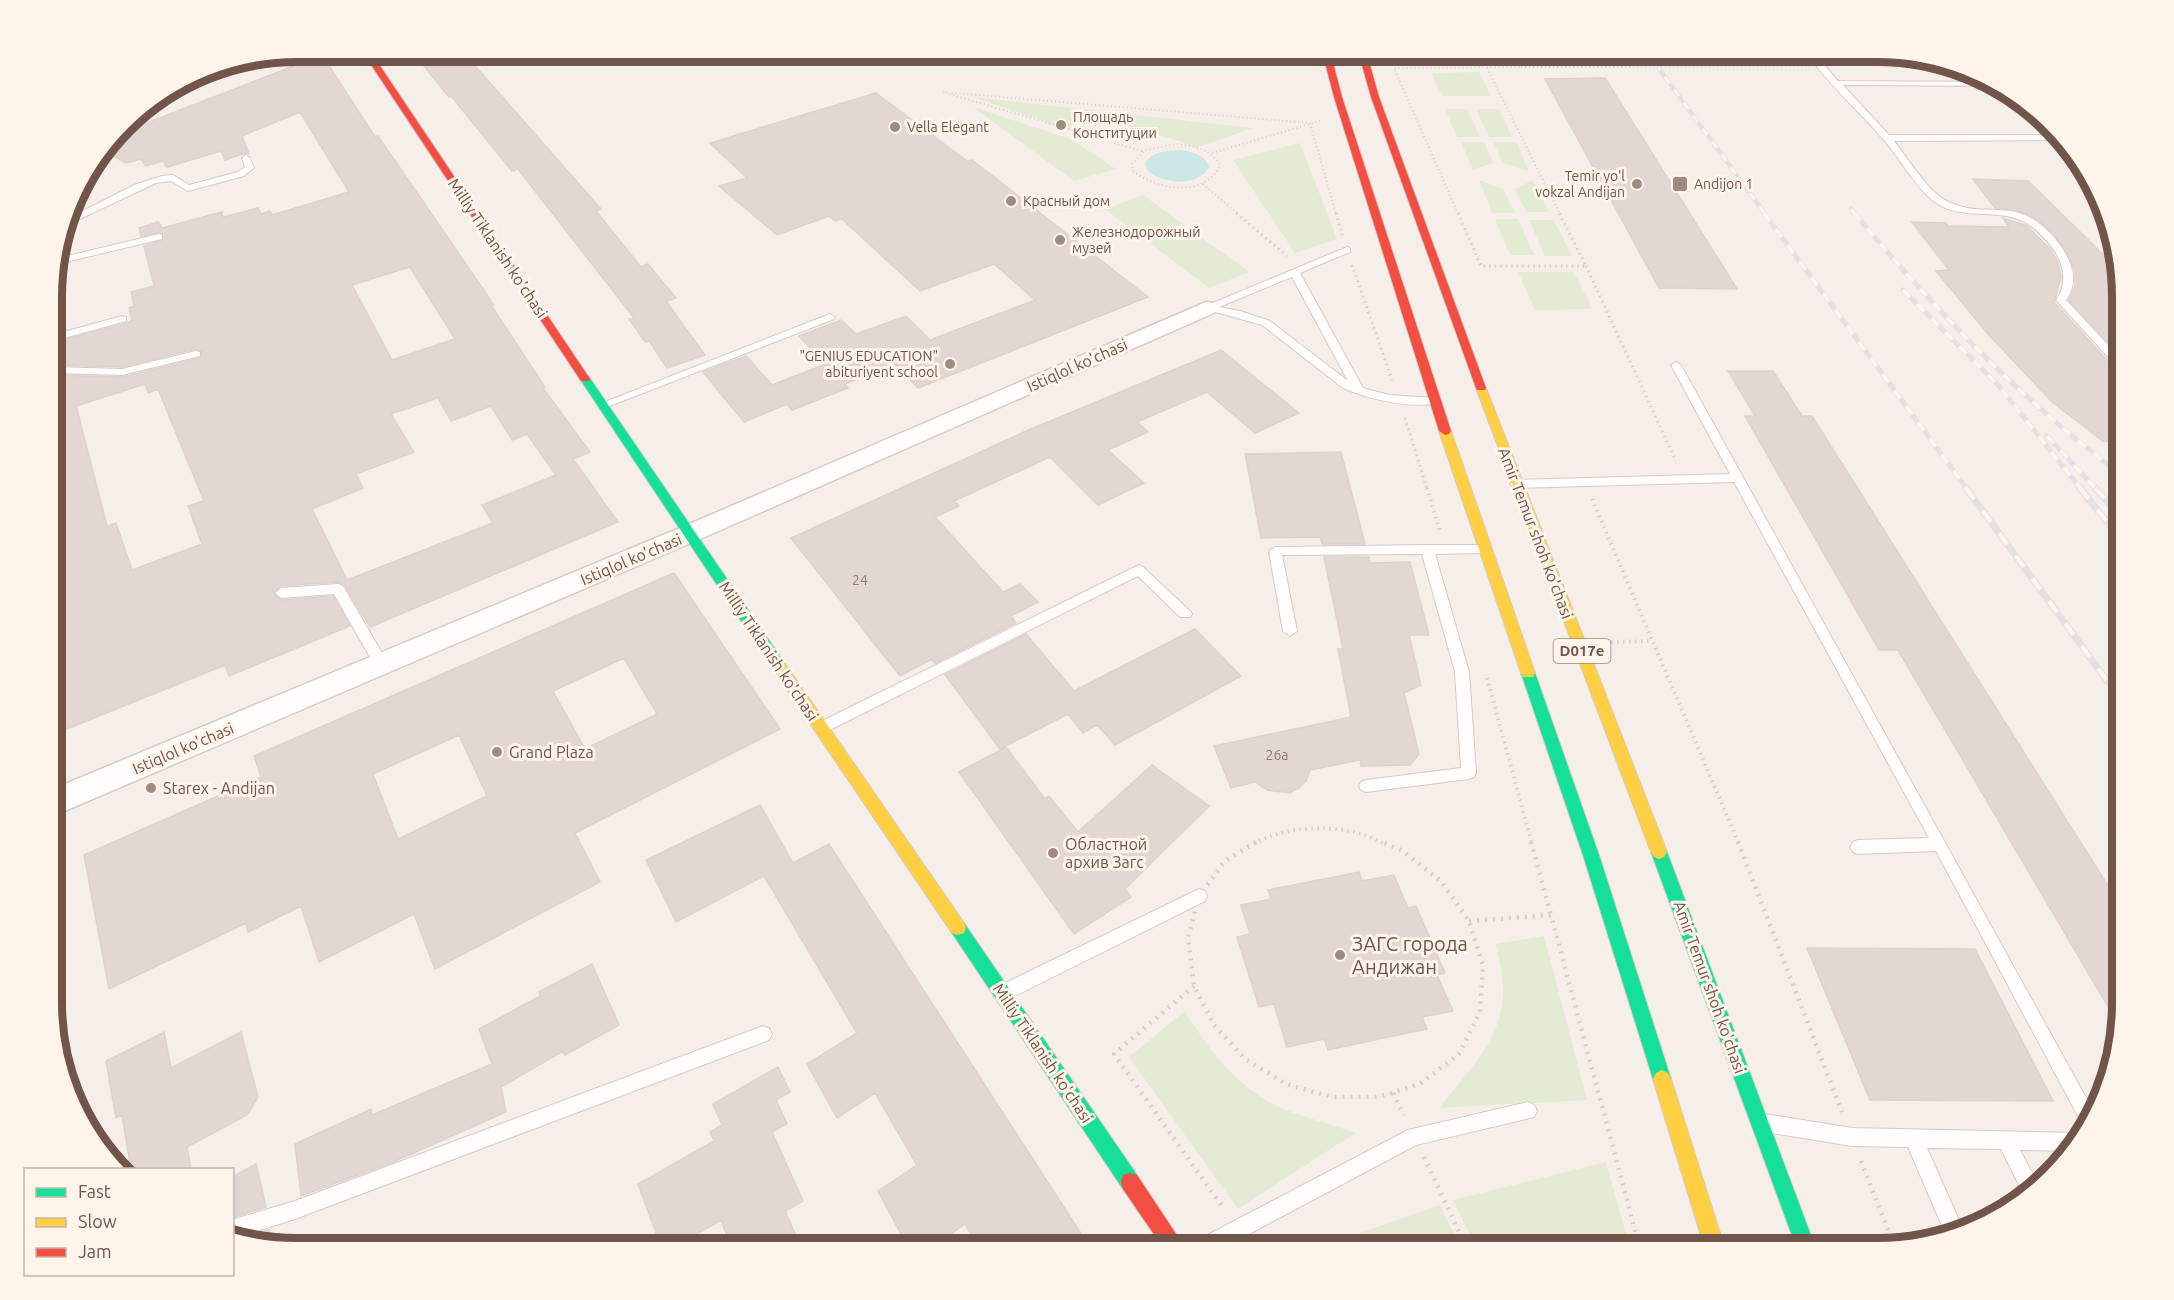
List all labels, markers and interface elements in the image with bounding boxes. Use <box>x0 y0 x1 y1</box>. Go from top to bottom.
place label: Площадь Конституции <box>1073 109 1157 141</box>
marker: Площадь Конституции <box>1054 118 1068 132</box>
place label: Vella Elegant <box>907 119 989 135</box>
marker: Vella Elegant <box>888 120 902 134</box>
place label: Temir yo'l vokzal Andijan <box>1535 168 1625 200</box>
street label: Milliy Tiklanish ko'chasi <box>445 175 551 321</box>
marker: Andijon 1 <box>1671 175 1689 193</box>
place label: Andijon 1 <box>1694 176 1753 192</box>
marker: Temir yo'l vokzal Andijan <box>1630 177 1644 191</box>
place label: Красный дом <box>1023 193 1110 209</box>
marker: Красный дом <box>1004 194 1018 208</box>
place label: Железнодорожный музей <box>1072 224 1200 256</box>
marker: Железнодорожный музей <box>1053 233 1067 247</box>
street label: Istiqlol ko'chasi <box>1024 335 1130 395</box>
place label: "GENIUS EDUCATION" abituriyent school <box>799 348 938 380</box>
marker: "GENIUS EDUCATION" abituriyent school <box>943 357 957 371</box>
street label: Amir Temur shoh ko'chasi <box>1495 445 1577 621</box>
street label: Istiqlol ko'chasi <box>578 530 684 588</box>
house number: 24 <box>852 572 868 588</box>
street label: Milliy Tiklanish ko'chasi <box>716 578 822 724</box>
road number: D017e <box>1554 639 1610 663</box>
street label: Istiqlol ko'chasi <box>130 719 236 777</box>
place label: Grand Plaza <box>509 743 594 761</box>
marker: Grand Plaza <box>490 745 504 759</box>
house number: 26a <box>1266 747 1289 763</box>
place label: Starex - Andijan <box>163 779 275 797</box>
marker: Starex - Andijan <box>144 781 158 795</box>
place label: Областной архив Загс <box>1065 835 1147 871</box>
marker: Областной архив Загс <box>1046 846 1060 860</box>
street label: Amir Temur shoh ko'chasi <box>1670 898 1750 1076</box>
place label: ЗАГС города Андижан <box>1352 932 1468 978</box>
marker: ЗАГС города Андижан <box>1333 948 1347 962</box>
street label: Milliy Tiklanish ko'chasi <box>990 980 1096 1126</box>
legend <box>24 1168 234 1276</box>
text: Fast <box>78 1181 111 1201</box>
text: Slow <box>78 1211 117 1231</box>
text: Jam <box>78 1241 112 1261</box>

